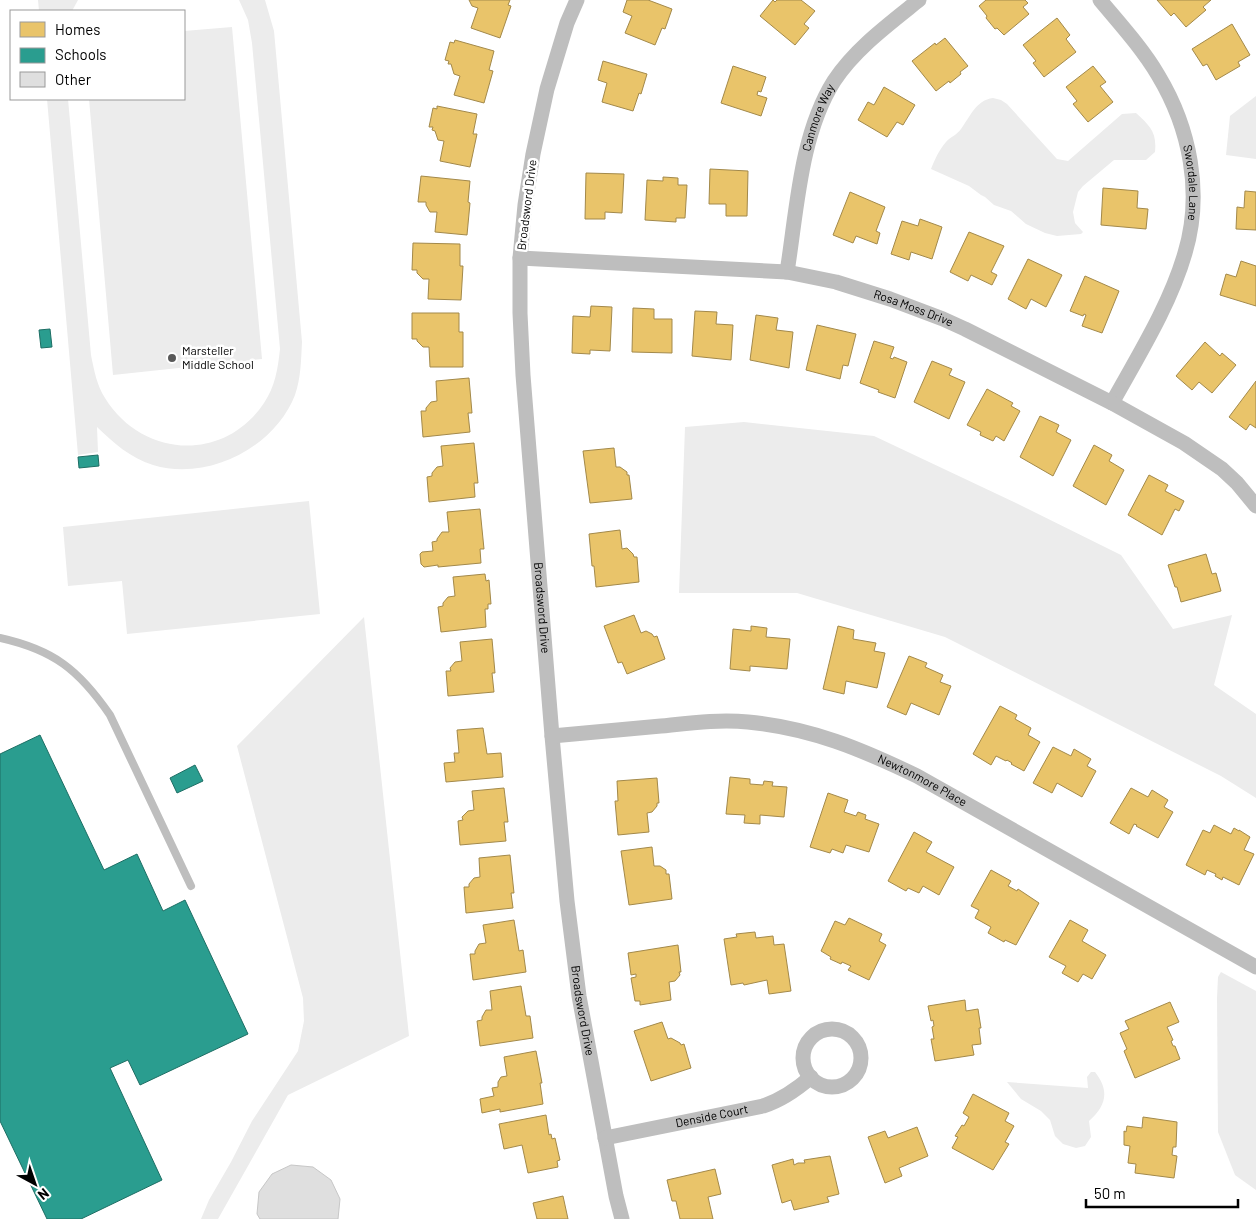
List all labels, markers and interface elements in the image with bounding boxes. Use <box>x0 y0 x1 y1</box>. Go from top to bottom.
legend <box>10 10 185 100</box>
text: Homes <box>55 20 100 38</box>
text: Schools <box>55 45 107 63</box>
text: Other <box>55 70 92 88</box>
street label: Canmore Way <box>799 81 837 152</box>
street label: Swordale Lane <box>1181 143 1201 222</box>
street label: Broadsword Drive <box>513 159 539 251</box>
street label: Rosa Moss Drive <box>872 286 956 329</box>
place label: Marsteller Middle School <box>182 343 254 371</box>
marker: Marsteller Middle School <box>166 352 178 364</box>
street label: Broadsword Drive <box>532 562 553 654</box>
street label: Newtonmore Place <box>876 751 970 809</box>
street label: Broadsword Drive <box>569 964 598 1057</box>
street label: Denside Court <box>674 1101 749 1130</box>
north arrow <box>10 1159 60 1209</box>
scale bar <box>1086 1176 1238 1208</box>
text: 50 m <box>1094 1184 1126 1202</box>
text: N <box>35 1185 53 1204</box>

